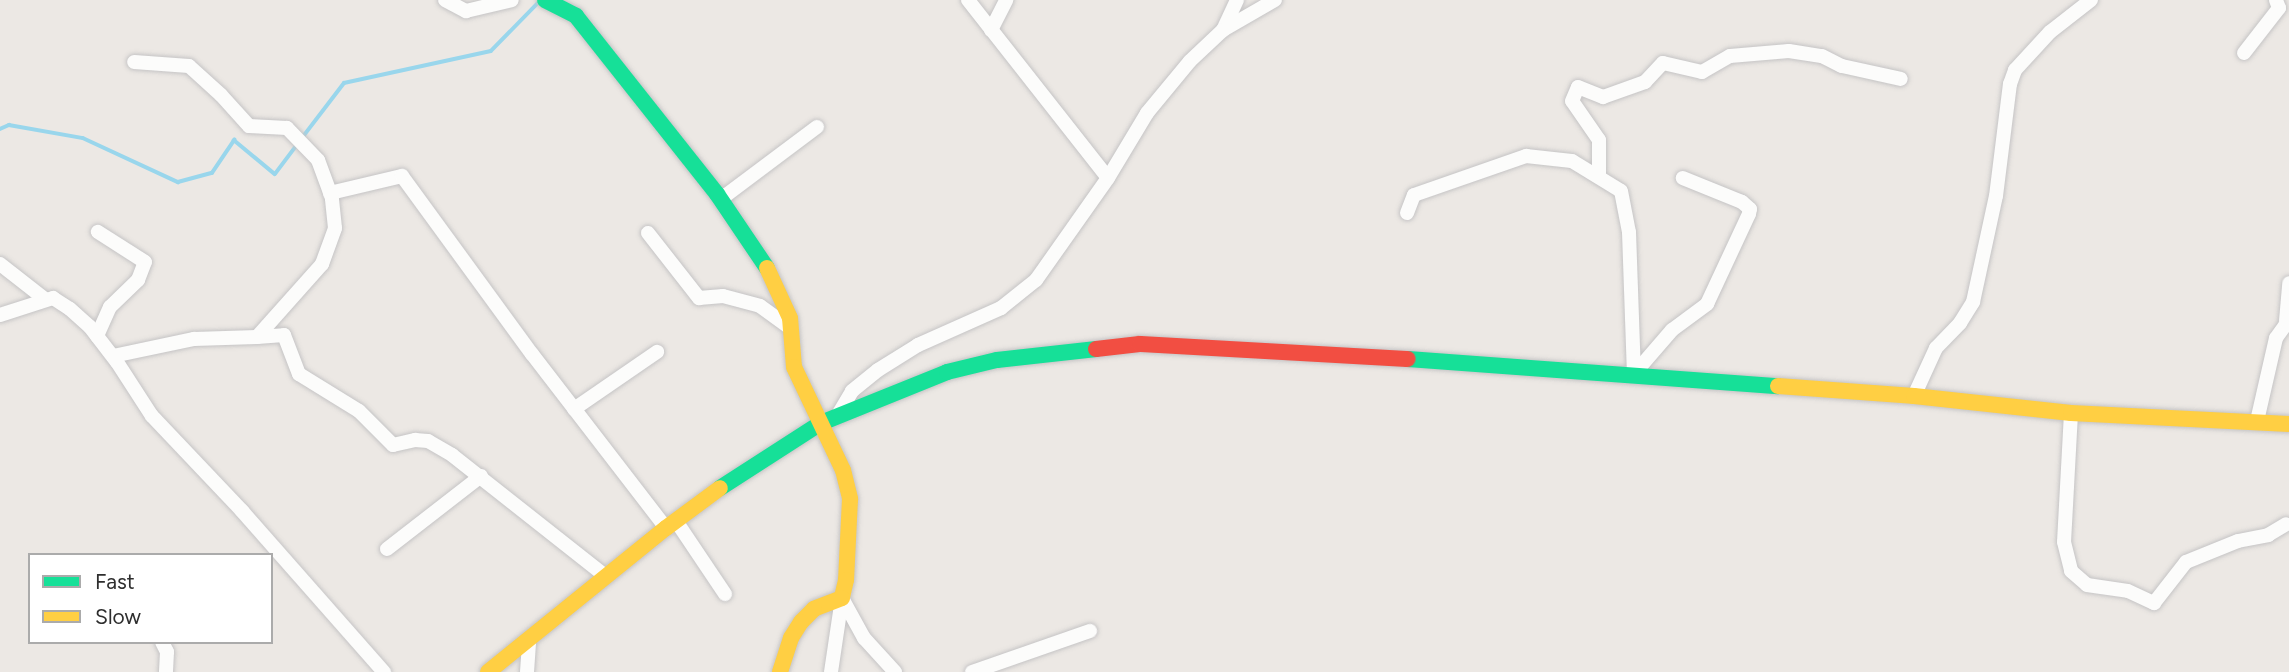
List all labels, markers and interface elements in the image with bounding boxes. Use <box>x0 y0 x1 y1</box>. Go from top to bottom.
legend <box>28 553 273 644</box>
text: Fast <box>95 569 135 594</box>
text: Slow <box>95 604 141 629</box>

